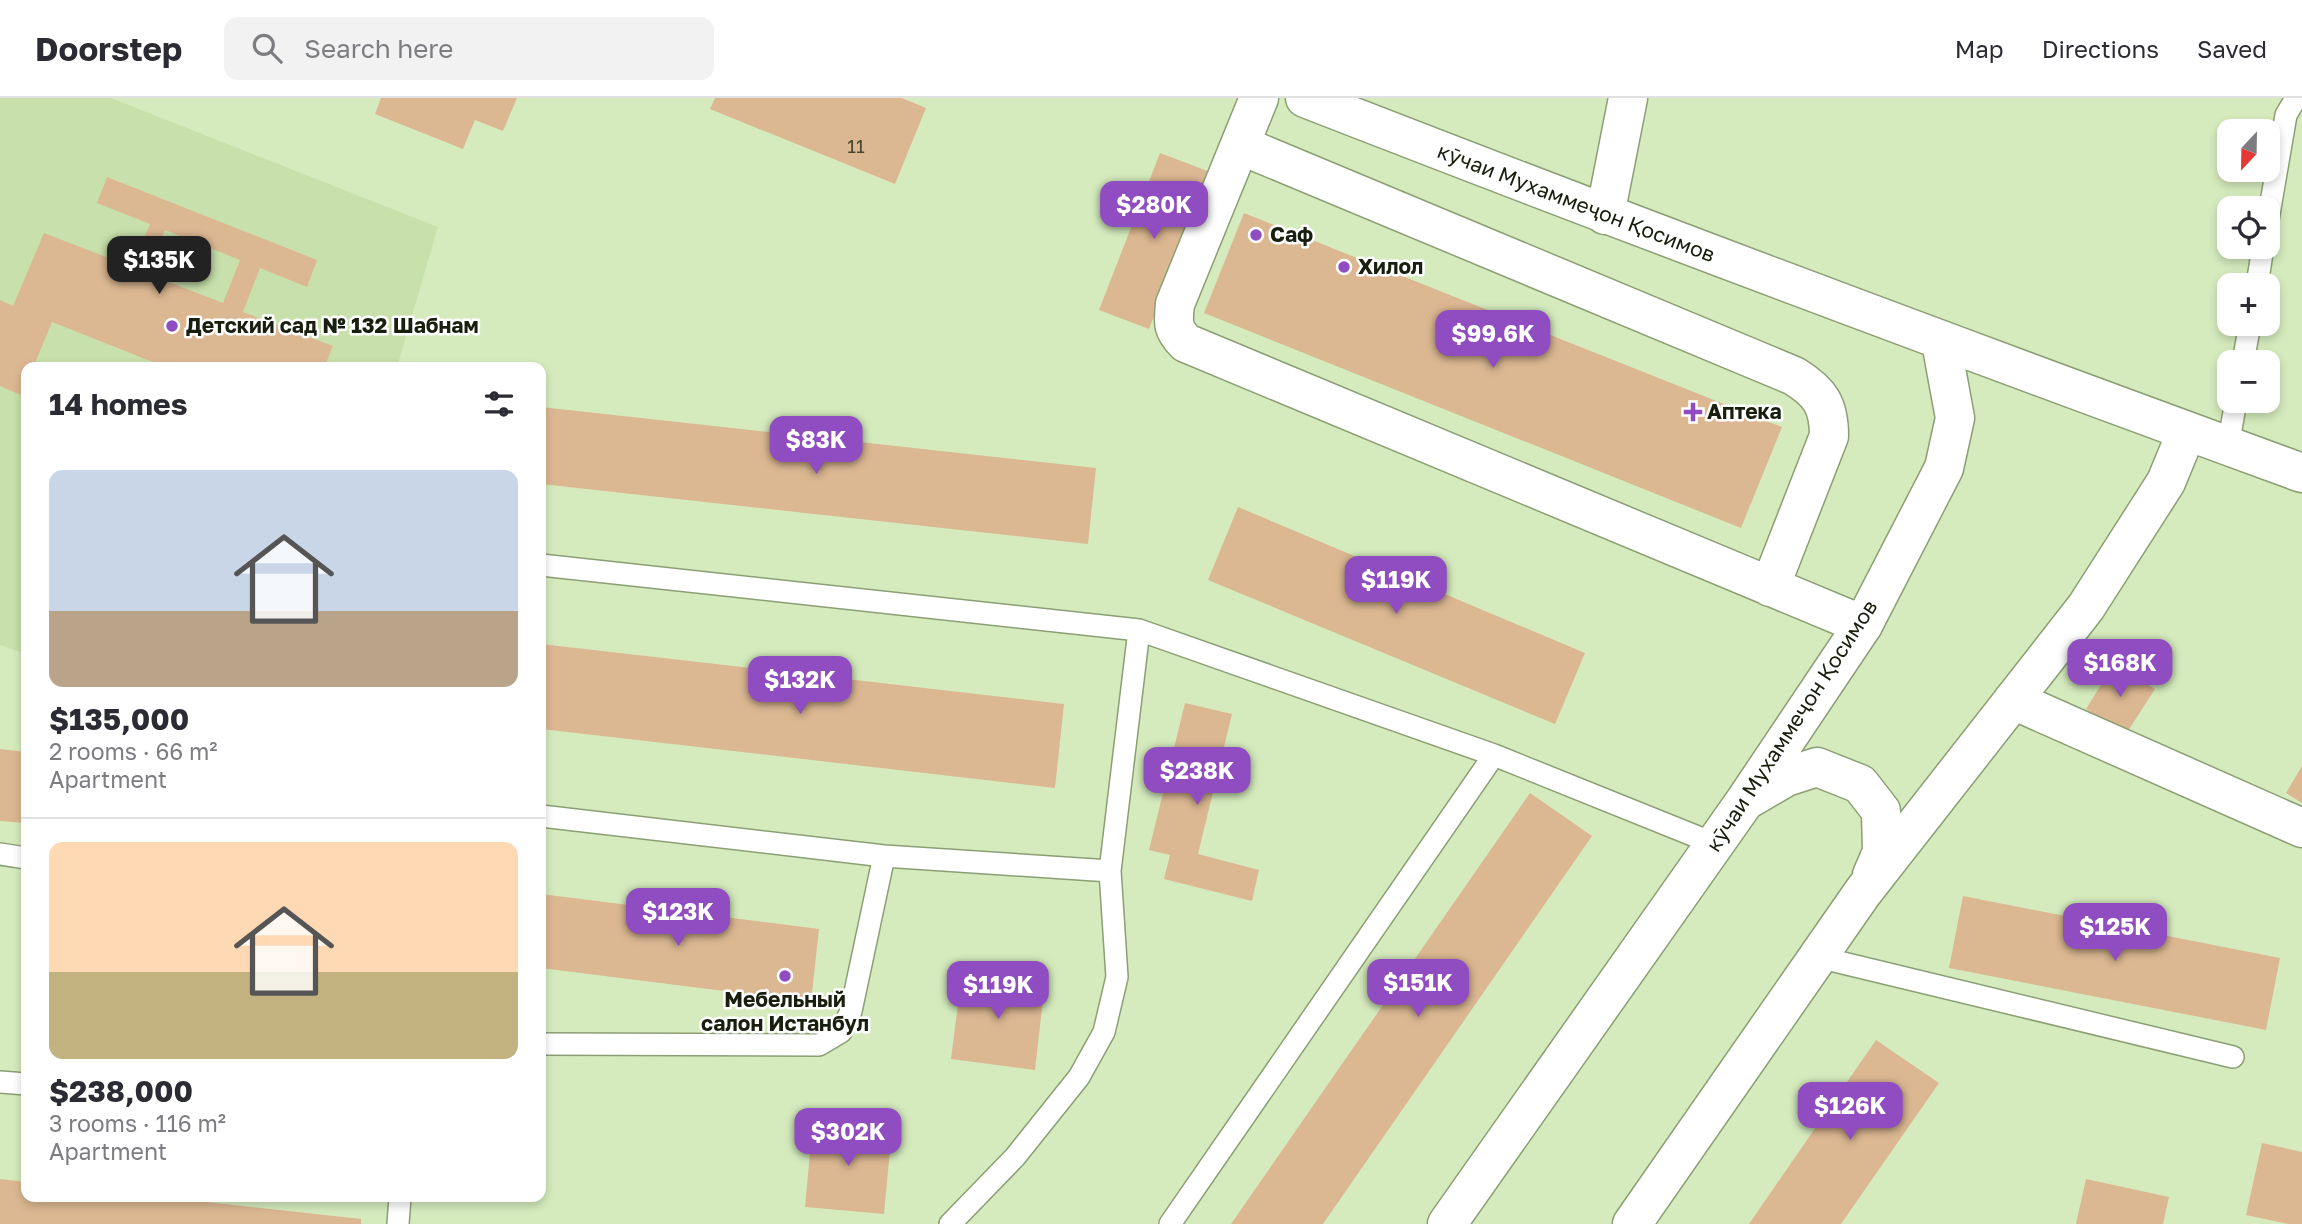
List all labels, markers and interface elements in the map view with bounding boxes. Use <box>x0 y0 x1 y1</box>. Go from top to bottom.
search box <box>224 17 714 80</box>
text: Doorstep <box>35 29 182 68</box>
icon: search <box>248 29 286 67</box>
text: Search here <box>304 33 453 64</box>
text: Map <box>1955 34 2004 63</box>
text: Directions <box>2042 34 2159 63</box>
text: Saved <box>2197 34 2267 63</box>
north arrow <box>2217 119 2280 182</box>
map controls <box>2217 119 2280 413</box>
house number: 11 <box>847 135 865 157</box>
street label: кӯчаи Мухаммеҷон Қосимов <box>1434 137 1719 267</box>
pin: $280K <box>1105 181 1203 241</box>
text: $280K <box>1116 190 1192 218</box>
button: locate <box>2217 196 2280 259</box>
place label: Саф <box>1270 221 1313 247</box>
marker: Саф <box>1248 227 1264 243</box>
pin: $135K <box>110 236 208 296</box>
text: $135K <box>123 245 195 273</box>
place label: Хилол <box>1358 253 1423 279</box>
marker: Хилол <box>1336 259 1352 275</box>
button: + <box>2217 273 2280 336</box>
pin: $99.6K <box>1436 310 1550 370</box>
place label: Детский сад № 132 Шабнам <box>186 312 479 338</box>
marker: Детский сад № 132 Шабнам <box>164 318 180 334</box>
text: $99.6K <box>1451 319 1535 347</box>
button: − <box>2217 350 2280 413</box>
icon: filters <box>480 385 518 423</box>
text: 14 homes <box>49 386 188 422</box>
place label: Аптека <box>1707 398 1782 424</box>
marker: Аптека <box>1685 404 1701 420</box>
pin: $83K <box>775 416 857 476</box>
text: $83K <box>786 425 846 453</box>
icon: home <box>221 516 347 642</box>
pin: $119K <box>1347 556 1445 616</box>
text: $119K <box>1361 565 1431 593</box>
street label: кӯчаи Мухаммеҷон Қосимов <box>1700 595 1882 856</box>
pin: $168K <box>2071 640 2169 699</box>
text: $168K <box>2083 648 2157 676</box>
pin: $132K <box>751 656 849 716</box>
text: $132K <box>764 665 836 693</box>
text: $135,000 <box>49 701 189 737</box>
text: 2 rooms · 66 m² <box>49 737 218 765</box>
pin: $238K <box>1148 748 1246 807</box>
text: $238K <box>1160 756 1234 784</box>
text: Apartment <box>49 765 167 793</box>
icon: home <box>221 888 347 1014</box>
pin: $123K <box>629 888 727 948</box>
text: $123K <box>642 897 714 925</box>
pin: $125K <box>2066 904 2164 963</box>
text: $125K <box>2079 912 2151 940</box>
pin: $151K <box>1369 960 1467 1019</box>
pin: $119K <box>949 962 1047 1021</box>
marker: Мебельный салон Истанбул <box>777 968 793 984</box>
text: $151K <box>1383 968 1453 996</box>
text: $119K <box>963 970 1033 998</box>
place label: Мебельный салон Истанбул <box>701 986 869 1036</box>
text: $238,000 <box>49 1073 193 1109</box>
pin: $126K <box>1801 1082 1899 1142</box>
text: $126K <box>1814 1091 1886 1119</box>
pin: $302K <box>799 1108 897 1168</box>
text: 3 rooms · 116 m² <box>49 1109 226 1137</box>
text: $302K <box>810 1117 886 1145</box>
text: Apartment <box>49 1137 167 1165</box>

